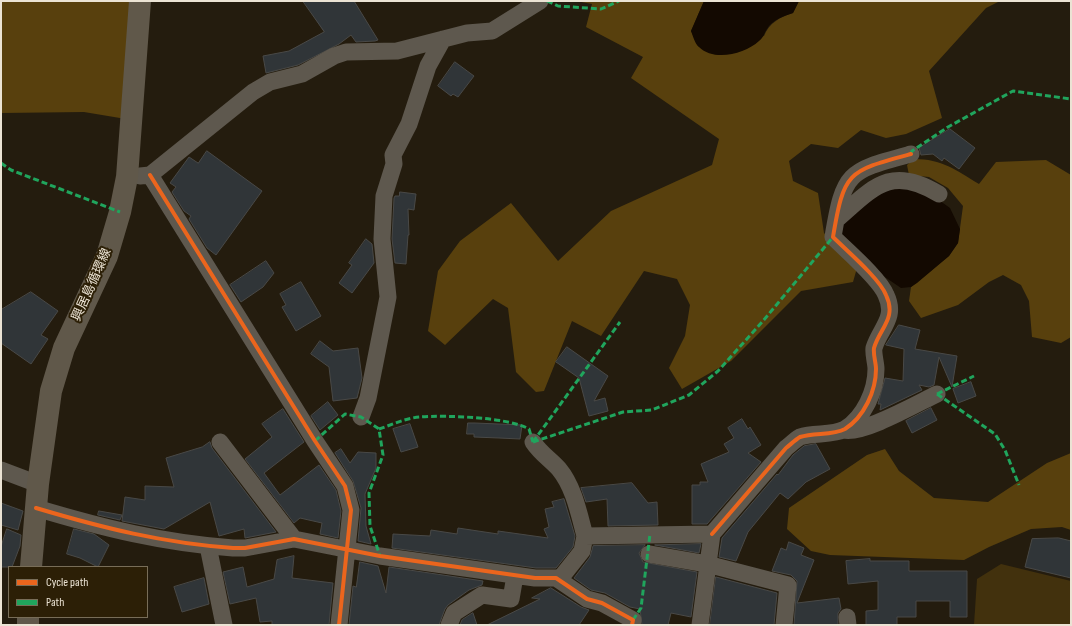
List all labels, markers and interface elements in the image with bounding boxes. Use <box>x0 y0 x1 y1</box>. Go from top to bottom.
street label: 興居島循環線 <box>69 246 115 324</box>
legend <box>8 566 148 618</box>
text: Cycle path <box>46 575 88 590</box>
text: Path <box>46 595 64 610</box>

